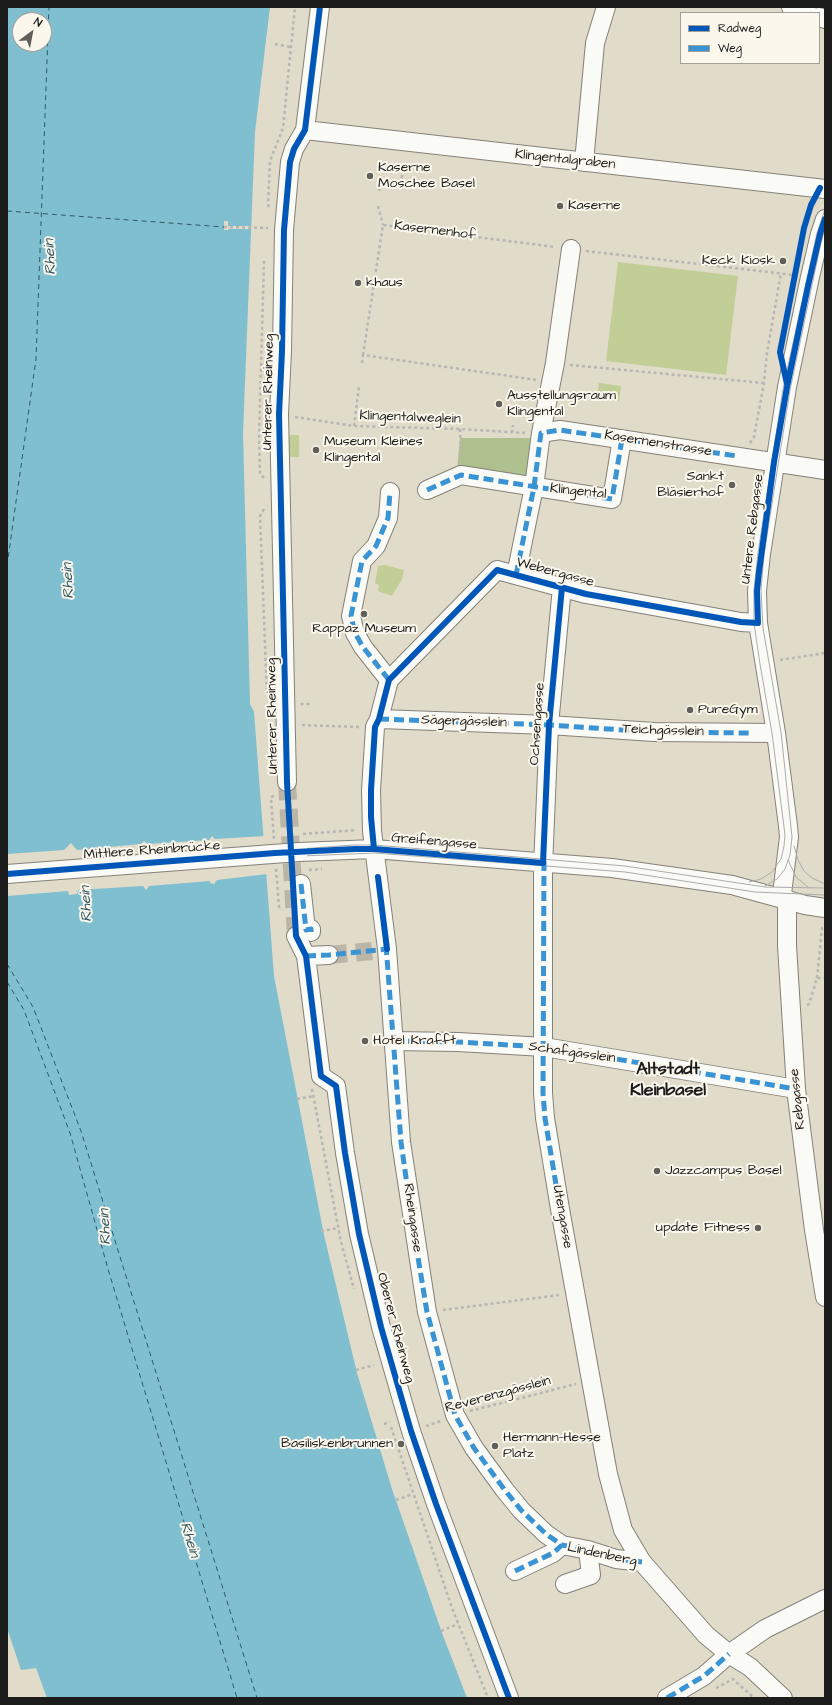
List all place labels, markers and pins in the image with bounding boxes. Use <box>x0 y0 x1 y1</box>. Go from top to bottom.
place label: Kaserne Moschee Basel <box>378 160 475 192</box>
marker: Kaserne Moschee Basel <box>365 171 375 181</box>
place label: Kaserne <box>568 198 620 214</box>
marker: Kaserne <box>555 201 565 211</box>
place label: Keck Kiosk <box>702 253 775 269</box>
marker: Keck Kiosk <box>778 256 788 266</box>
place label: khaus <box>366 275 403 291</box>
marker: khaus <box>353 278 363 288</box>
place label: Ausstellungsraum Klingental <box>507 388 616 420</box>
marker: Ausstellungsraum Klingental <box>494 399 504 409</box>
place label: Museum Kleines Klingental <box>324 434 423 466</box>
marker: Museum Kleines Klingental <box>311 445 321 455</box>
place label: Sankt Bläsierhof <box>657 469 724 502</box>
marker: Sankt Bläsierhof <box>727 480 737 490</box>
marker: Rappaz Museum <box>359 609 369 619</box>
place label: Rappaz Museum <box>312 621 416 637</box>
place label: PureGym <box>698 702 758 718</box>
marker: PureGym <box>685 705 695 715</box>
place label: Hotel Krafft <box>373 1033 456 1049</box>
marker: Hotel Krafft <box>360 1036 370 1046</box>
place label: Jazzcampus Basel <box>665 1163 782 1179</box>
marker: Jazzcampus Basel <box>652 1166 662 1176</box>
place label: update Fitness <box>656 1220 750 1236</box>
marker: update Fitness <box>753 1223 763 1233</box>
place label: Hermann-Hesse Platz <box>503 1430 601 1462</box>
place label: Basiliskenbrunnen <box>281 1436 393 1452</box>
marker: Basiliskenbrunnen <box>396 1439 406 1449</box>
marker: Hermann-Hesse Platz <box>490 1441 500 1451</box>

